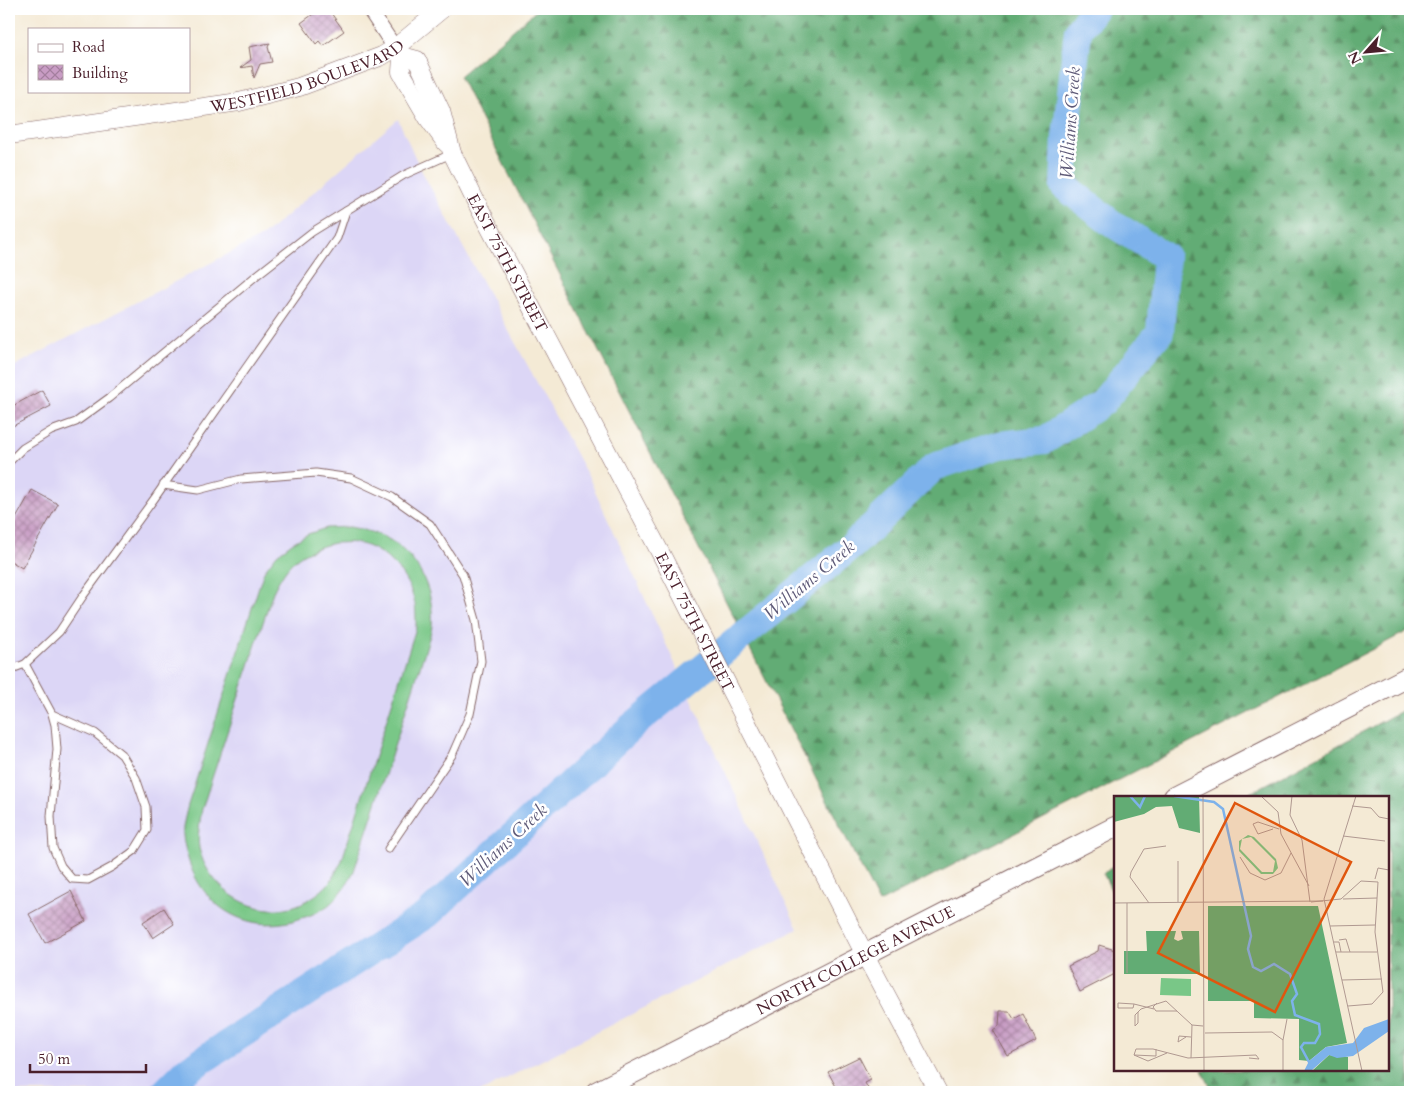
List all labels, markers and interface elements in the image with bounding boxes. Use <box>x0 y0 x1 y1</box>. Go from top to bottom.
legend <box>28 28 190 92</box>
north arrow <box>1342 28 1392 78</box>
street label: WESTFIELD BOULEVARD <box>208 35 409 118</box>
text: Road <box>72 37 105 57</box>
text: N <box>1344 48 1366 67</box>
text: Building <box>72 63 128 83</box>
water label: Williams Creek <box>1054 66 1087 180</box>
street label: EAST 75TH STREET <box>462 190 553 336</box>
water label: Williams Creek <box>758 535 860 626</box>
street label: EAST 75TH STREET <box>650 549 739 696</box>
inset map <box>1114 796 1389 1071</box>
water label: Williams Creek <box>454 798 553 893</box>
street label: NORTH COLLEGE AVENUE <box>753 901 959 1020</box>
scale bar <box>30 1041 146 1073</box>
text: 50 m <box>38 1049 70 1069</box>

